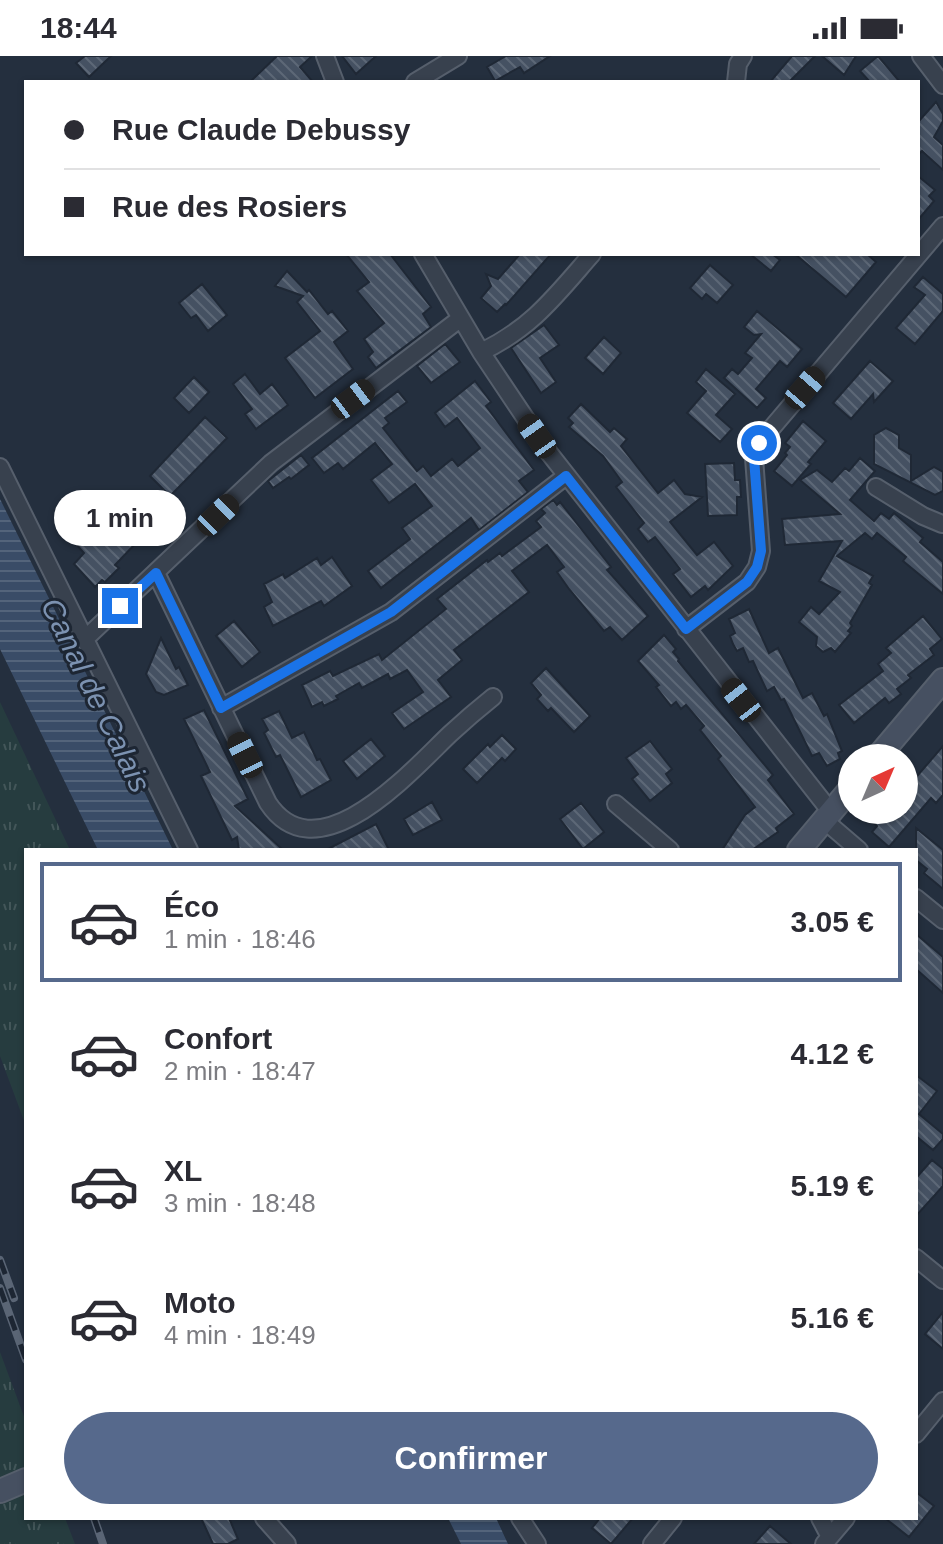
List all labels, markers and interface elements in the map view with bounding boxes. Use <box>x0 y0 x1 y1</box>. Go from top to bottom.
text: 18:44 <box>40 11 117 44</box>
text: Rue Claude Debussy <box>112 113 410 146</box>
text: Rue des Rosiers <box>112 190 347 223</box>
car <box>780 362 830 414</box>
car <box>327 375 379 423</box>
car <box>513 409 561 463</box>
route start <box>741 425 777 461</box>
callout: 1 min <box>54 490 186 546</box>
car <box>192 490 244 540</box>
text: 1 min <box>86 503 154 533</box>
route end <box>102 588 138 624</box>
water label: Canal de Calais <box>35 593 157 797</box>
car <box>717 674 765 726</box>
car <box>224 728 266 782</box>
north arrow <box>838 744 918 824</box>
map controls <box>838 744 918 824</box>
icon: car <box>68 886 140 958</box>
text: Éco <box>164 890 219 923</box>
text: 3.05 € <box>791 905 874 938</box>
text: 1 min · 18:46 <box>164 924 316 954</box>
icon: car <box>68 1018 140 1090</box>
text: Confort <box>164 1022 272 1055</box>
text: 4.12 € <box>791 1037 874 1070</box>
text: 2 min · 18:47 <box>164 1056 316 1086</box>
icon: car <box>68 1150 140 1222</box>
text: XL <box>164 1154 202 1187</box>
text: 5.19 € <box>791 1169 874 1202</box>
text: 3 min · 18:48 <box>164 1188 316 1218</box>
icon: car <box>68 1282 140 1354</box>
text: Moto <box>164 1286 236 1319</box>
text: 5.16 € <box>791 1301 874 1334</box>
text: 4 min · 18:49 <box>164 1320 316 1350</box>
button: Confirmer <box>64 1412 878 1504</box>

